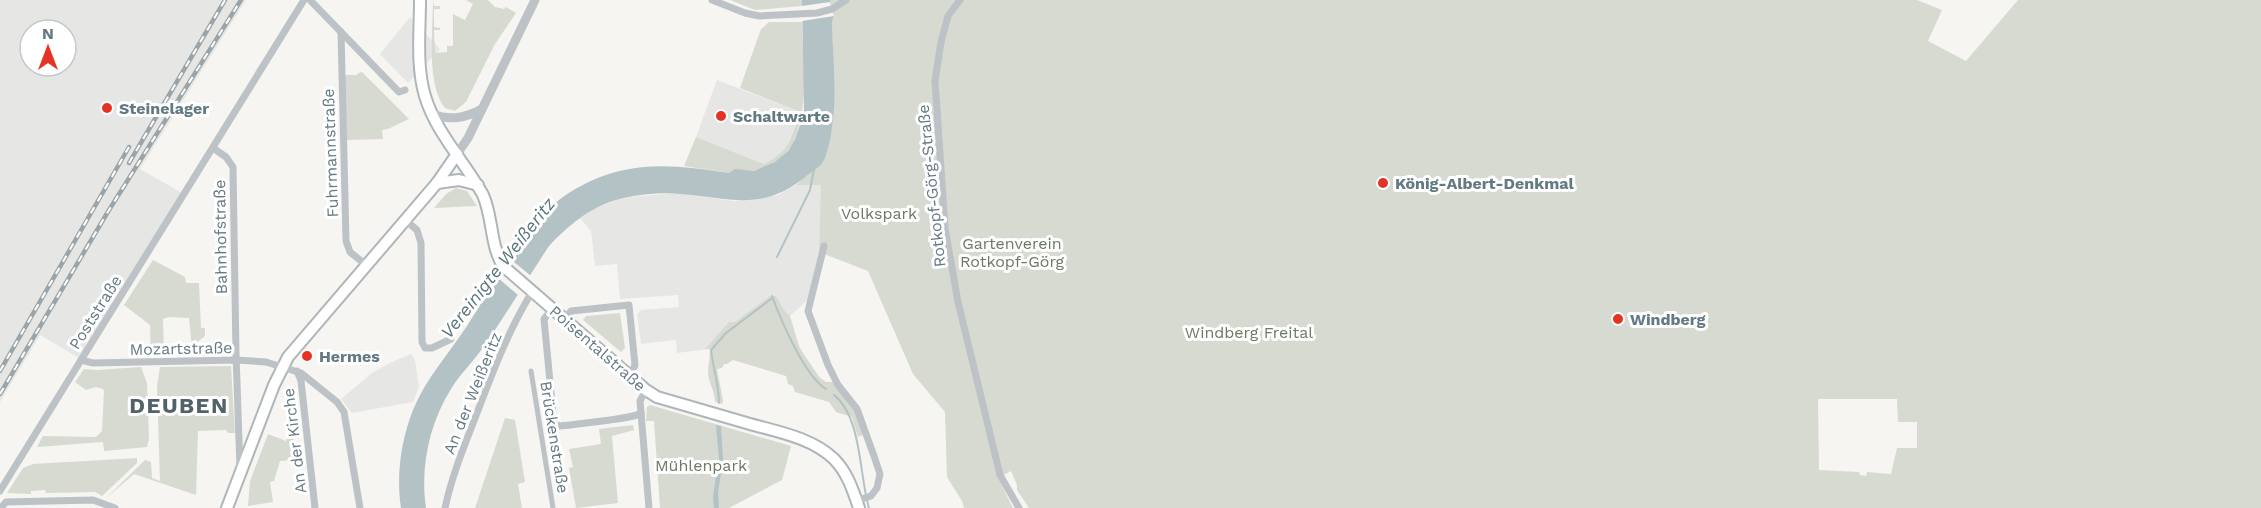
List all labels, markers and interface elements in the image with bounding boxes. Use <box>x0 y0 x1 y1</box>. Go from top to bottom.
north arrow <box>18 18 78 78</box>
text: N <box>42 24 54 43</box>
street label: Fuhrmannstraße <box>319 88 342 218</box>
place label: Steinelager <box>119 99 209 118</box>
marker: Steinelager <box>100 101 114 115</box>
street label: Rotkopf-Görg-Straße <box>914 104 949 268</box>
place label: Schaltwarte <box>733 107 830 126</box>
marker: Schaltwarte <box>714 109 728 123</box>
place label: König-Albert-Denkmal <box>1395 174 1575 193</box>
marker: König-Albert-Denkmal <box>1376 176 1390 190</box>
street label: Bahnhofstraße <box>210 180 231 294</box>
water label: Vereinigte Weißeritz <box>436 193 559 342</box>
park label: Volkspark <box>841 204 917 223</box>
park label: Gartenverein Rotkopf-Görg <box>960 234 1065 271</box>
street label: Poststraße <box>65 272 126 353</box>
street label: Poisentalstraße <box>546 301 650 395</box>
place label: Windberg <box>1630 310 1706 329</box>
marker: Windberg <box>1611 312 1625 326</box>
park label: Windberg Freital <box>1185 323 1313 342</box>
street label: An der Weißeritz <box>439 329 506 457</box>
street label: Mozartstraße <box>129 338 233 359</box>
place label: Hermes <box>319 347 380 366</box>
marker: Hermes <box>300 349 314 363</box>
street label: Brückenstraße <box>536 380 573 495</box>
street label: An der Kirche <box>279 387 310 495</box>
district label: DEUBEN <box>129 393 229 418</box>
park label: Mühlenpark <box>655 456 747 475</box>

